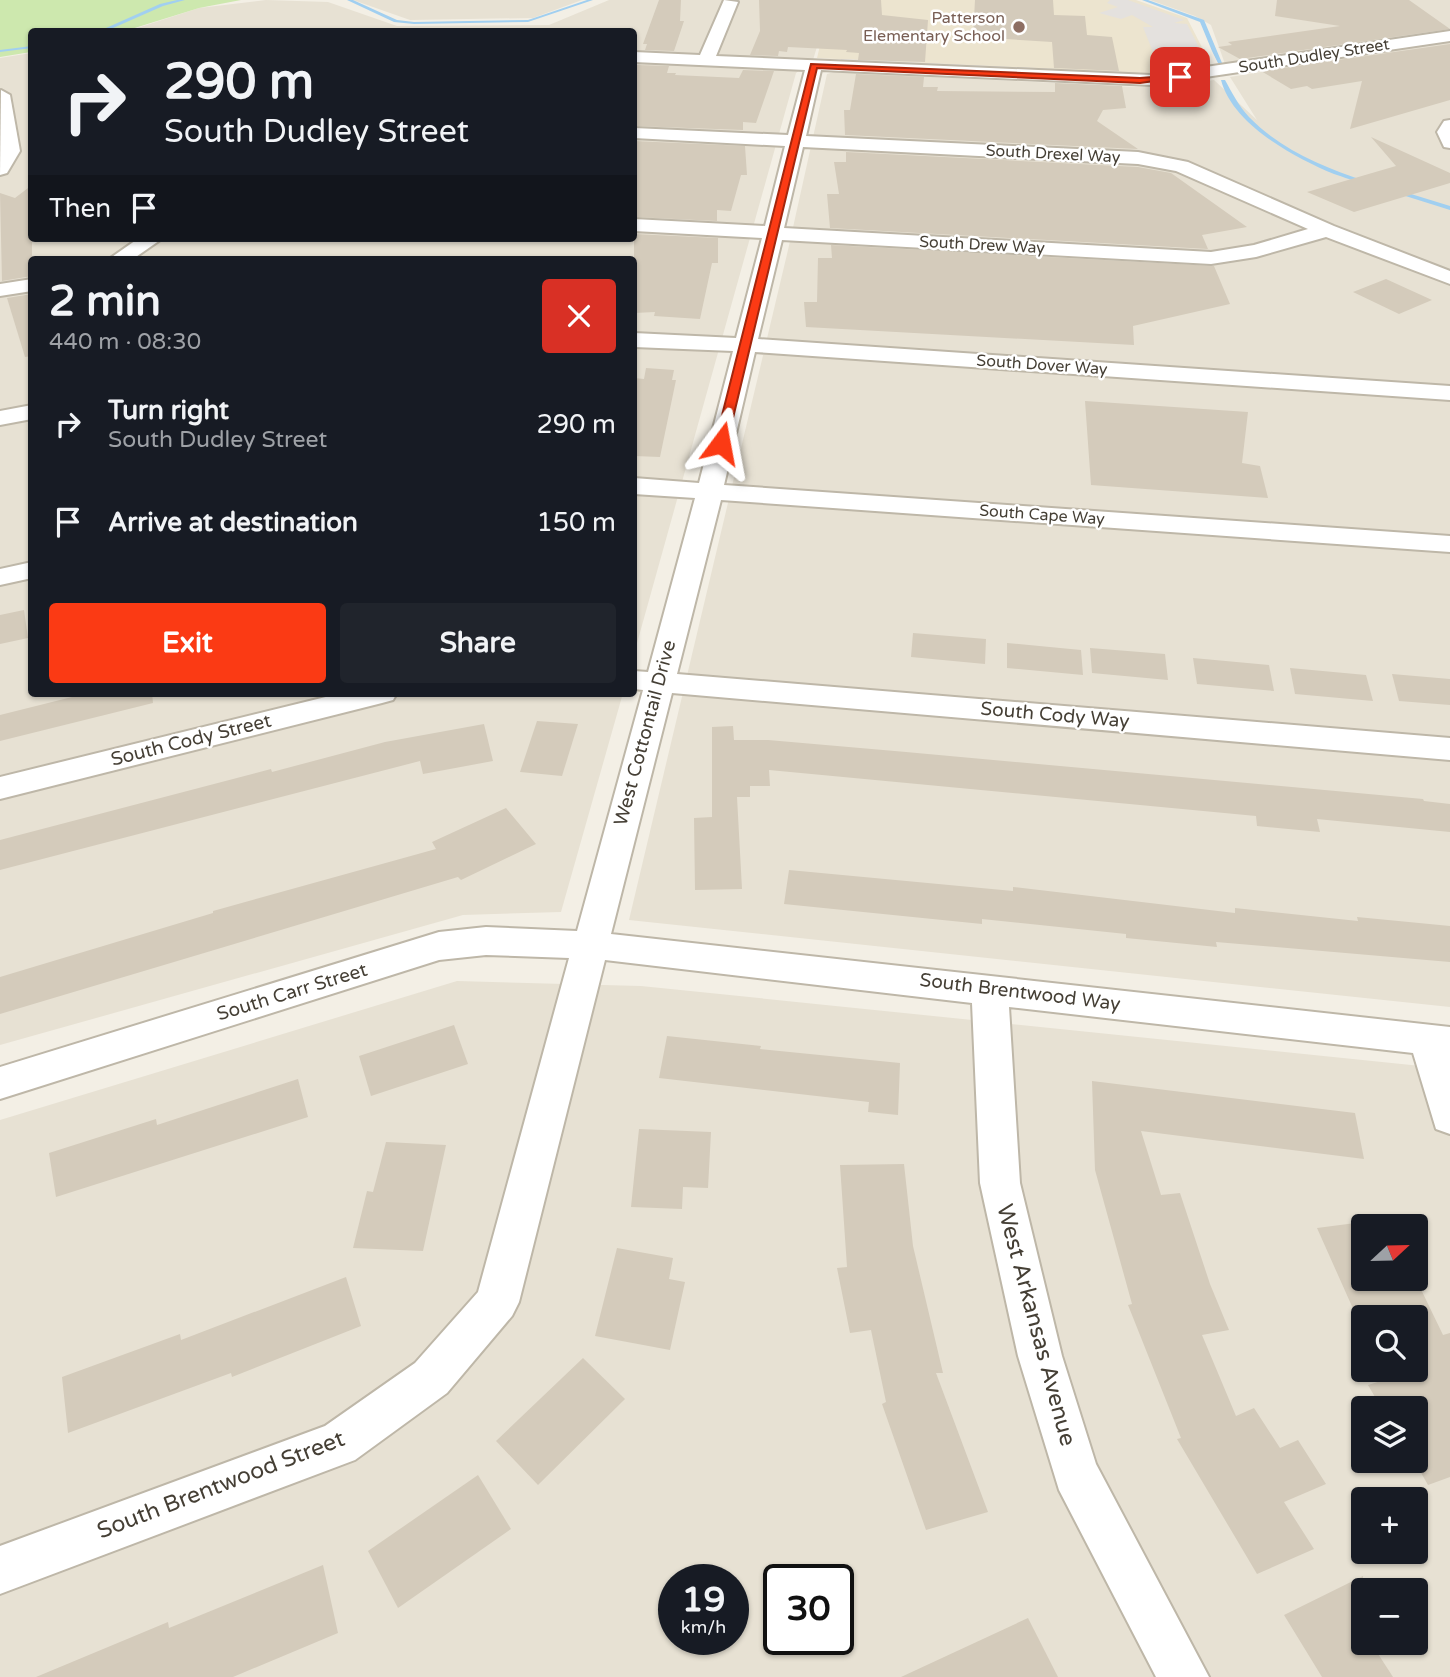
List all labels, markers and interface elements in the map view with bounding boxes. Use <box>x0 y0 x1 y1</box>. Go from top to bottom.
place label: Patterson Elementary School <box>863 8 1005 46</box>
marker: Patterson Elementary School <box>1011 19 1027 35</box>
street label: South Dudley Street <box>1237 34 1391 78</box>
pin <box>1150 47 1210 107</box>
text: 290 m <box>164 53 314 112</box>
icon: right <box>49 56 140 147</box>
icon: arrive <box>1161 58 1199 96</box>
text: South Dudley Street <box>164 113 469 151</box>
street label: South Drexel Way <box>985 140 1121 168</box>
icon: arrive <box>125 189 163 227</box>
text: Then <box>49 193 111 224</box>
street label: South Drew Way <box>919 232 1046 258</box>
text: 2 min <box>49 276 161 327</box>
button: close <box>542 279 616 353</box>
text: 440 m · 08:30 <box>49 328 201 356</box>
street label: South Dover Way <box>976 350 1109 380</box>
text: Turn right <box>108 395 229 426</box>
icon: right <box>49 405 87 443</box>
position arrow <box>684 406 758 480</box>
text: 290 m <box>536 409 616 440</box>
text: South Dudley Street <box>108 426 327 454</box>
street label: South Cape Way <box>979 501 1106 529</box>
icon: arrive <box>49 503 87 541</box>
text: Arrive at destination <box>108 507 358 538</box>
text: 150 m <box>536 507 616 538</box>
button: Exit <box>49 603 326 683</box>
button: Share <box>340 603 616 683</box>
street label: West Cottontail Drive <box>610 638 680 828</box>
street label: South Cody Way <box>980 698 1130 732</box>
street label: South Cody Street <box>109 709 273 771</box>
street label: South Carr Street <box>214 959 370 1025</box>
street label: South Brentwood Way <box>918 969 1122 1015</box>
street label: West Arkansas Avenue <box>990 1201 1082 1449</box>
north arrow <box>1351 1214 1428 1292</box>
map controls <box>1351 1214 1428 1655</box>
button: search <box>1351 1305 1428 1382</box>
button: layers <box>1351 1396 1428 1473</box>
street label: South Brentwood Street <box>93 1425 349 1545</box>
button: + <box>1351 1487 1428 1564</box>
speed limit sign: 30 <box>763 1564 854 1655</box>
button: − <box>1351 1578 1428 1655</box>
text: 19 <box>682 1579 725 1621</box>
text: km/h <box>681 1616 726 1638</box>

